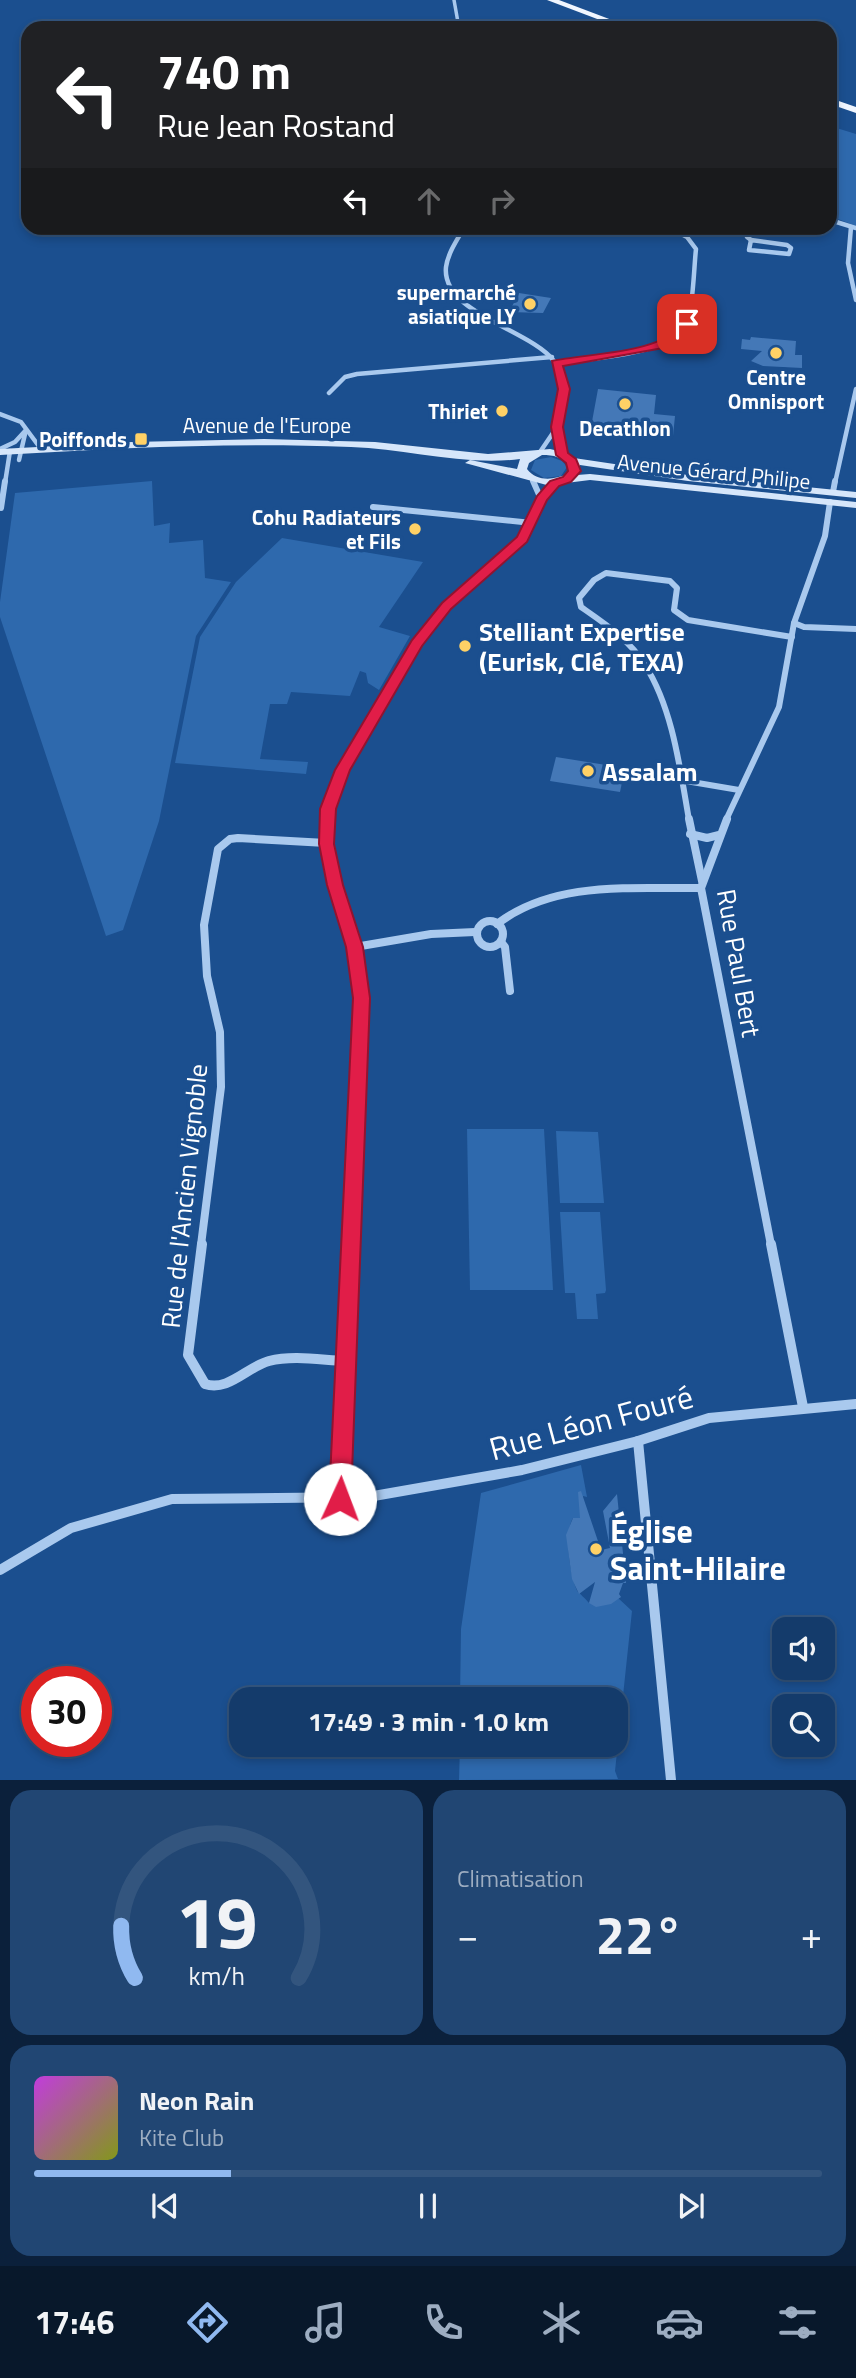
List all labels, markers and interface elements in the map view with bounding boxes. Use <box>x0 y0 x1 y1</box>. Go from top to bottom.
text: 740 m <box>157 33 291 108</box>
icon: left <box>42 49 133 140</box>
text: Rue Jean Rostand <box>157 101 395 149</box>
icon: left <box>337 182 375 220</box>
icon: ahead <box>410 182 448 220</box>
icon: right <box>483 182 521 220</box>
place label: supermarché asiatique LY <box>397 276 516 332</box>
pin <box>657 294 717 354</box>
marker: supermarché asiatique LY <box>522 296 538 312</box>
icon: arrive <box>668 305 706 343</box>
marker: Centre Omnisport <box>768 345 784 361</box>
place label: Centre Omnisport <box>728 361 825 417</box>
place label: Thiriet <box>428 395 488 427</box>
marker: Decathlon <box>617 396 633 412</box>
marker: Thiriet <box>494 403 510 419</box>
street label: Avenue de l'Europe <box>183 409 351 441</box>
place label: Decathlon <box>579 412 671 444</box>
place label: Poiffonds <box>39 423 127 455</box>
marker: Poiffonds <box>133 431 149 447</box>
street label: Avenue Gérard Philipe <box>616 445 812 497</box>
place label: Cohu Radiateurs et Fils <box>252 501 401 557</box>
marker: Cohu Radiateurs et Fils <box>407 521 423 537</box>
place label: Stelliant Expertise (Eurisk, Clé, TEXA) <box>479 612 685 681</box>
marker: Stelliant Expertise (Eurisk, Clé, TEXA) <box>457 638 473 654</box>
place label: Assalam <box>602 752 698 791</box>
marker: Assalam <box>580 763 596 779</box>
street label: Rue Paul Bert <box>707 886 771 1040</box>
street label: Rue de l'Ancien Vignoble <box>151 1062 217 1330</box>
street label: Rue Léon Fouré <box>484 1372 698 1472</box>
position arrow <box>303 1462 377 1536</box>
place label: Église Saint-Hilaire <box>610 1507 786 1592</box>
marker: Église Saint-Hilaire <box>588 1541 604 1557</box>
map controls <box>772 1617 835 1757</box>
button: sound <box>772 1617 835 1680</box>
speed limit sign: 30 <box>21 1666 112 1757</box>
button: search <box>772 1694 835 1757</box>
text: 17:49 · 3 min · 1.0 km <box>308 1702 549 1741</box>
text: Climatisation <box>457 1861 584 1896</box>
text: 19 <box>176 1867 257 1977</box>
text: 22° <box>596 1895 683 1974</box>
text: − <box>457 1906 478 1964</box>
text: + <box>801 1906 822 1964</box>
text: km/h <box>188 1957 245 1995</box>
text: Neon Rain <box>139 2081 254 2120</box>
text: Kite Club <box>139 2120 224 2155</box>
icon: previous <box>146 2187 184 2225</box>
icon: pause <box>409 2187 447 2225</box>
icon: next <box>672 2187 710 2225</box>
text: 17:46 <box>34 2298 114 2346</box>
icon: directions <box>183 2298 232 2347</box>
icon: music <box>301 2298 350 2347</box>
icon: phone <box>419 2298 468 2347</box>
icon: climate <box>537 2298 586 2347</box>
icon: car <box>655 2298 704 2347</box>
icon: filters <box>773 2298 822 2347</box>

